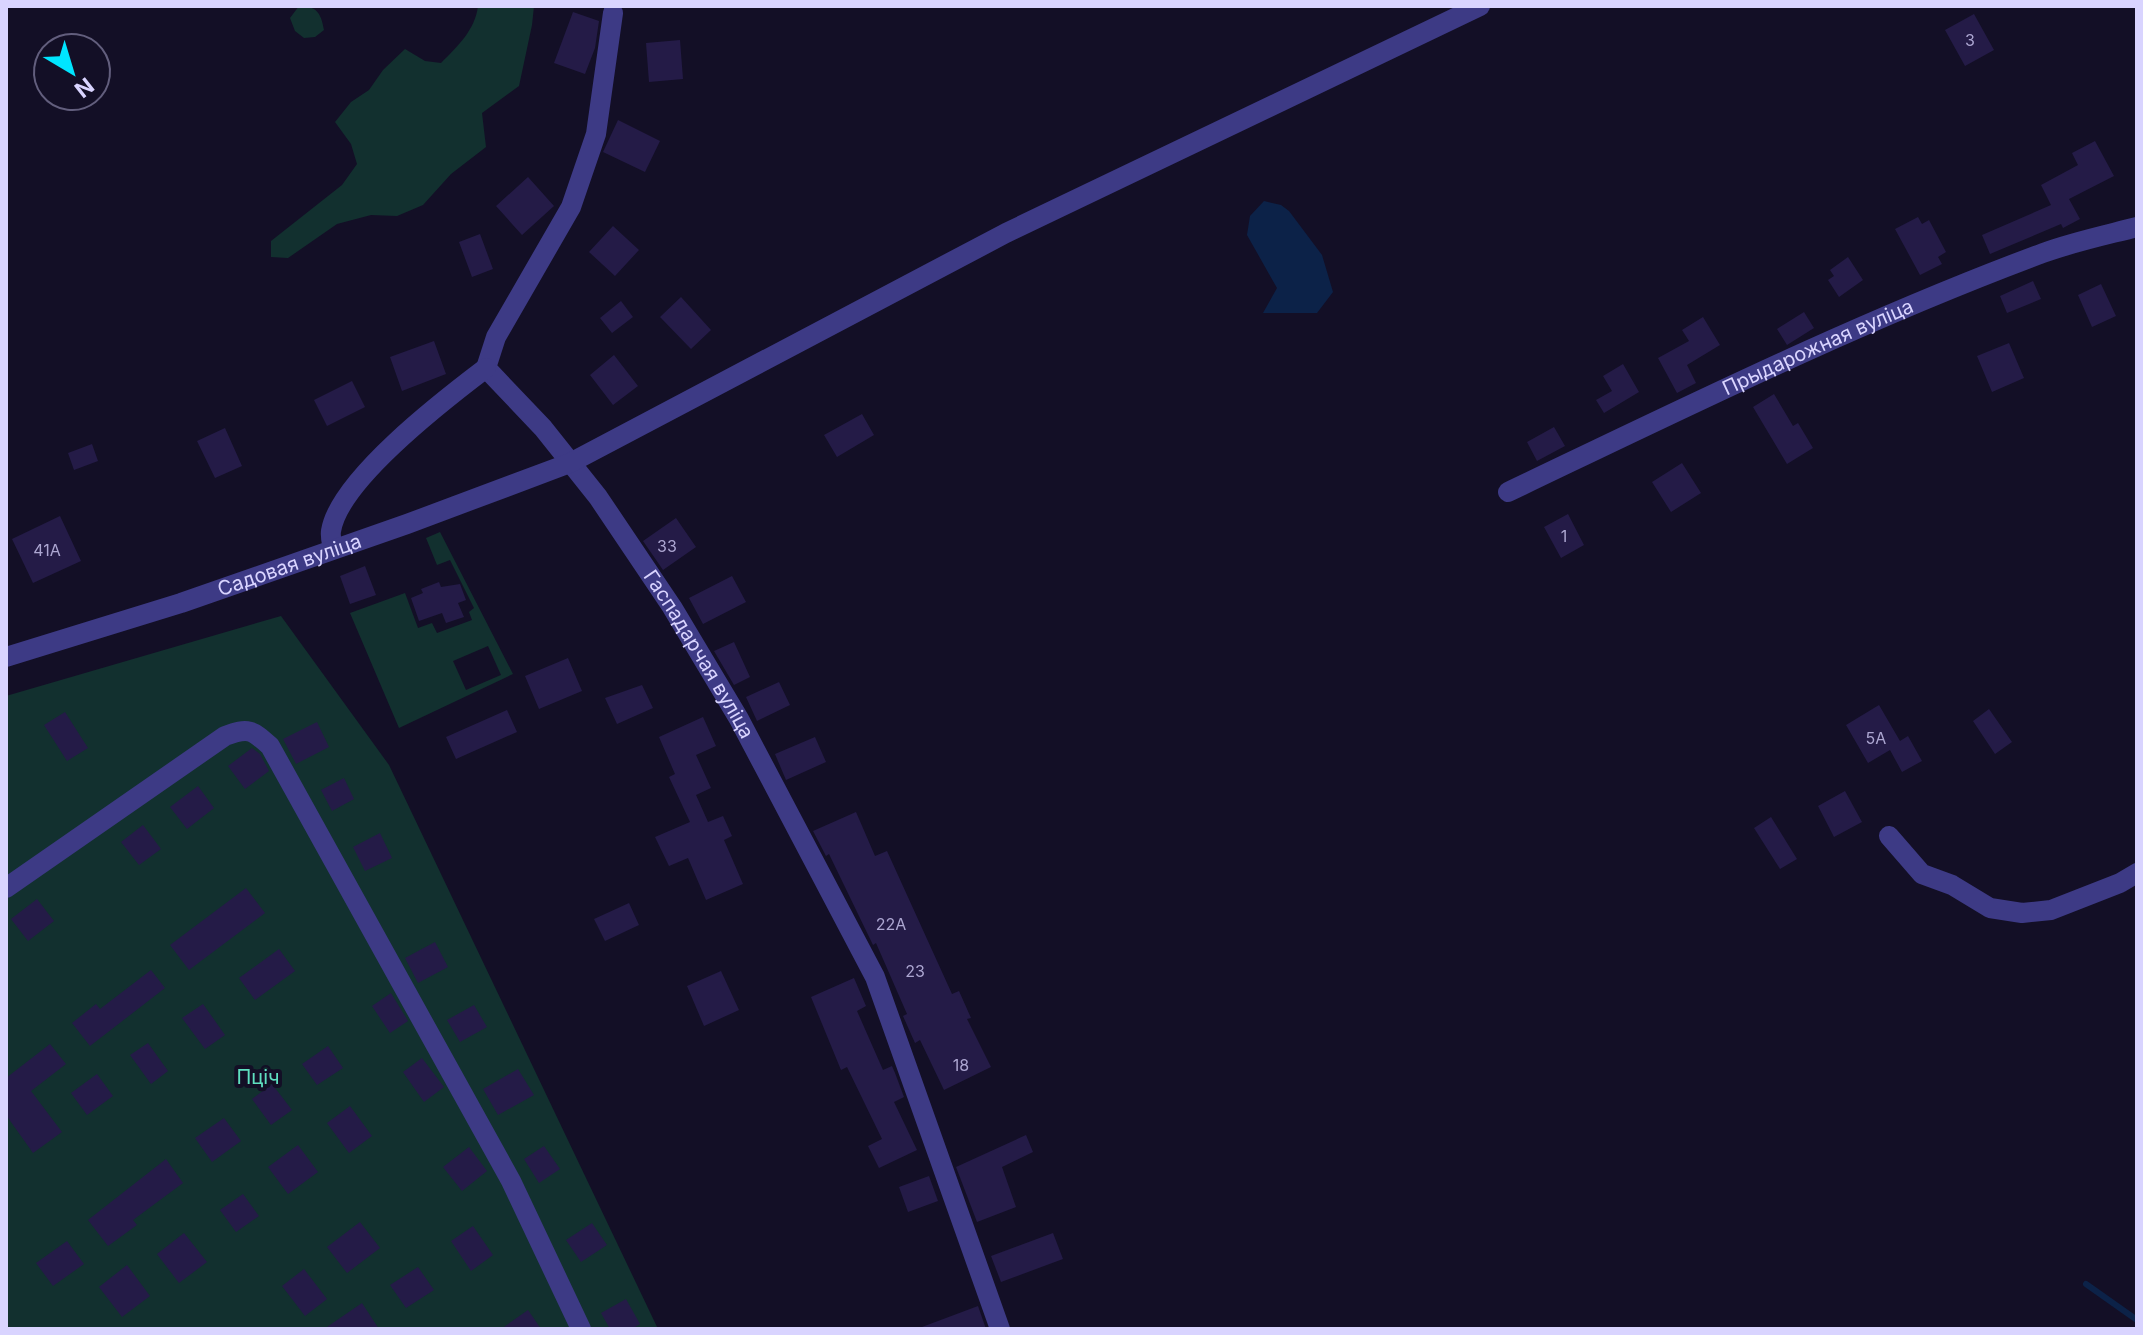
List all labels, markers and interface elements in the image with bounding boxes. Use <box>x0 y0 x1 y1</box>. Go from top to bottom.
house number: 3 <box>1965 30 1975 50</box>
north arrow <box>32 32 112 112</box>
text: N <box>70 72 99 103</box>
street label: Прыдарожная вуліца <box>1718 294 1917 400</box>
house number: 1 <box>1561 526 1567 546</box>
street label: Садовая вуліца <box>214 529 365 601</box>
house number: 33 <box>657 536 677 556</box>
house number: 41А <box>33 540 61 560</box>
street label: Гаспадарчая вуліца <box>639 565 759 743</box>
house number: 5А <box>1866 728 1886 748</box>
house number: 22А <box>876 914 906 934</box>
house number: 23 <box>905 961 925 981</box>
house number: 18 <box>953 1055 969 1075</box>
park label: Пціч <box>236 1065 280 1089</box>

